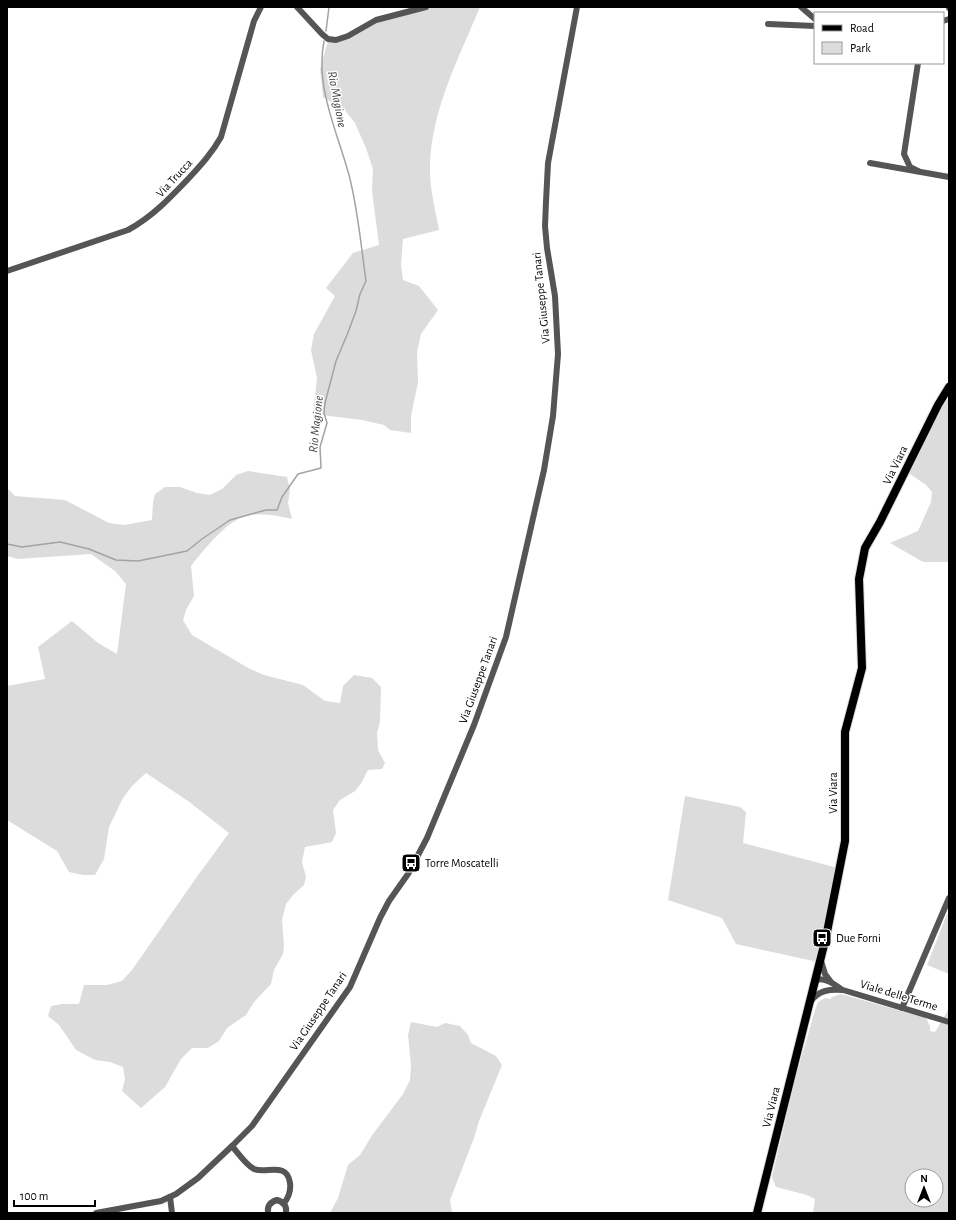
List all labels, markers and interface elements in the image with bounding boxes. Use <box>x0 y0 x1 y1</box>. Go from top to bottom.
legend <box>814 12 944 64</box>
text: Road <box>850 22 874 34</box>
text: Park <box>850 42 871 54</box>
water label: Rio Magione <box>325 70 348 129</box>
street label: Via Trucca <box>154 156 195 199</box>
street label: Via Giuseppe Tanari <box>530 252 552 344</box>
water label: Rio Magione <box>307 395 326 453</box>
street label: Via Viara <box>880 443 910 486</box>
street label: Via Giuseppe Tanari <box>457 635 499 725</box>
street label: Via Viara <box>827 772 839 814</box>
bus stop icon: Torre Moscatelli <box>400 852 422 874</box>
place label: Torre Moscatelli <box>425 857 499 869</box>
bus stop icon: Due Forni <box>811 927 833 949</box>
place label: Due Forni <box>836 932 881 944</box>
street label: Via Giuseppe Tanari <box>287 969 349 1053</box>
street label: Viale delle Terme <box>859 977 939 1013</box>
street label: Via Viara <box>760 1085 782 1129</box>
north arrow <box>904 1168 944 1208</box>
text: N <box>920 1173 928 1184</box>
scale bar <box>14 1182 95 1208</box>
text: 100 m <box>20 1190 48 1202</box>

